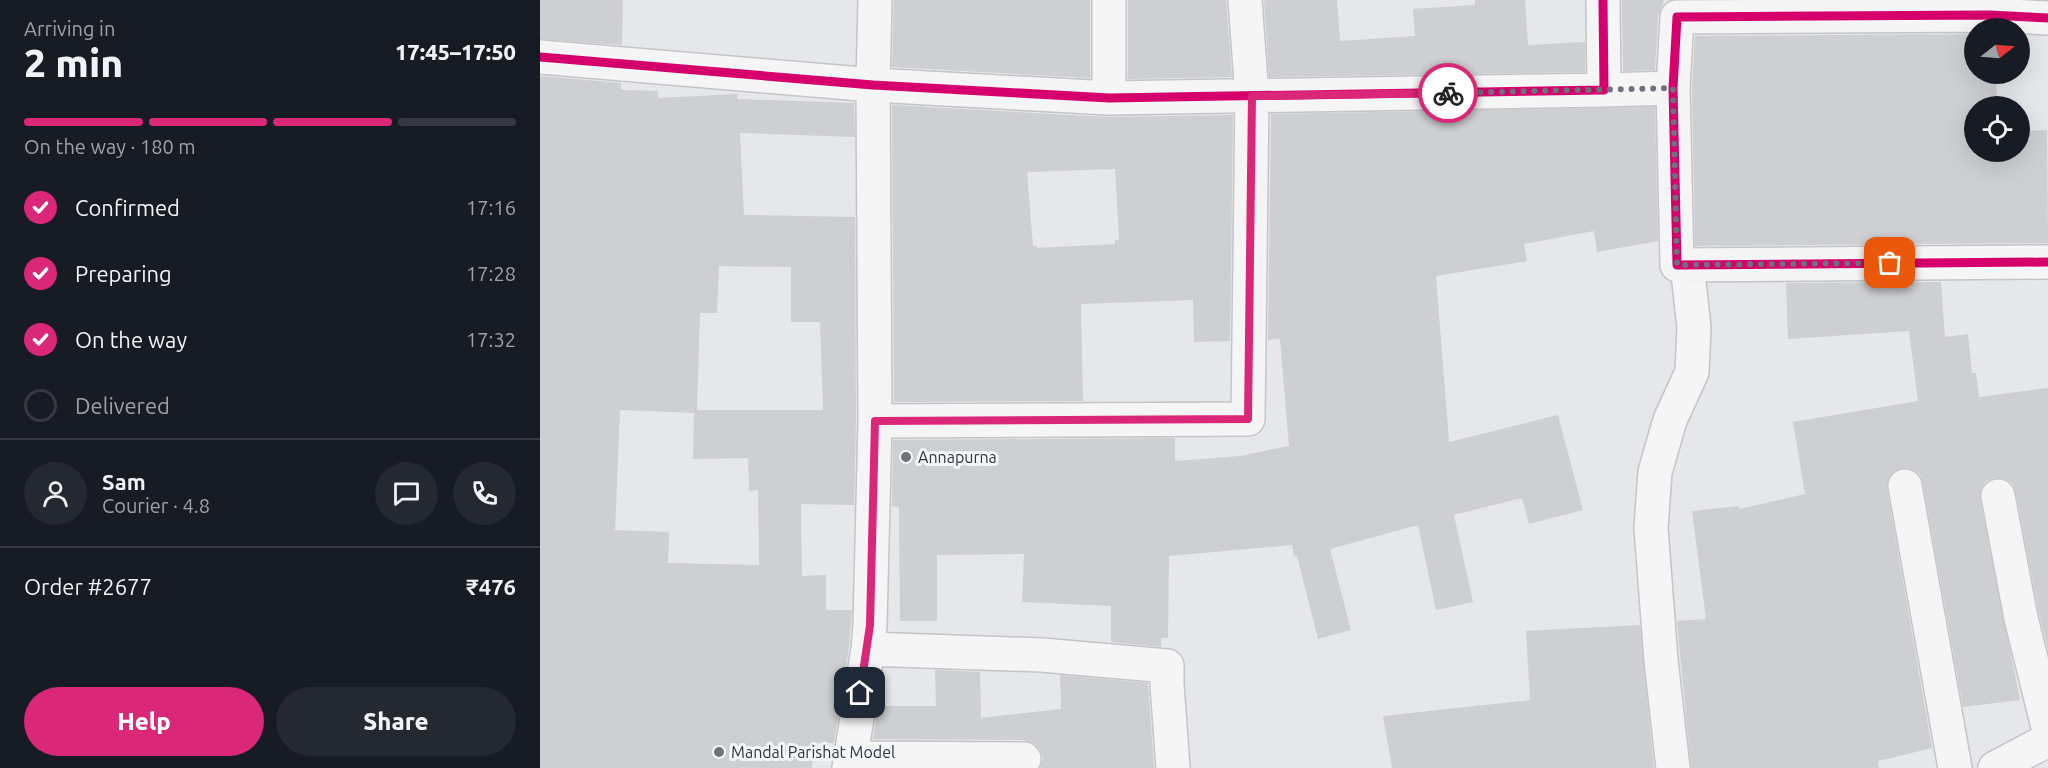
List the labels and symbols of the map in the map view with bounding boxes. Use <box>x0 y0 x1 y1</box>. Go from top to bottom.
north arrow <box>1964 18 2030 84</box>
courier <box>1418 63 1478 123</box>
pin <box>1864 237 1915 288</box>
place label: Annapurna <box>918 448 997 466</box>
marker: Annapurna <box>899 450 913 464</box>
pin <box>834 667 885 718</box>
place label: Mandal Parishat Model <box>731 743 895 761</box>
marker: Mandal Parishat Model <box>712 745 726 759</box>

